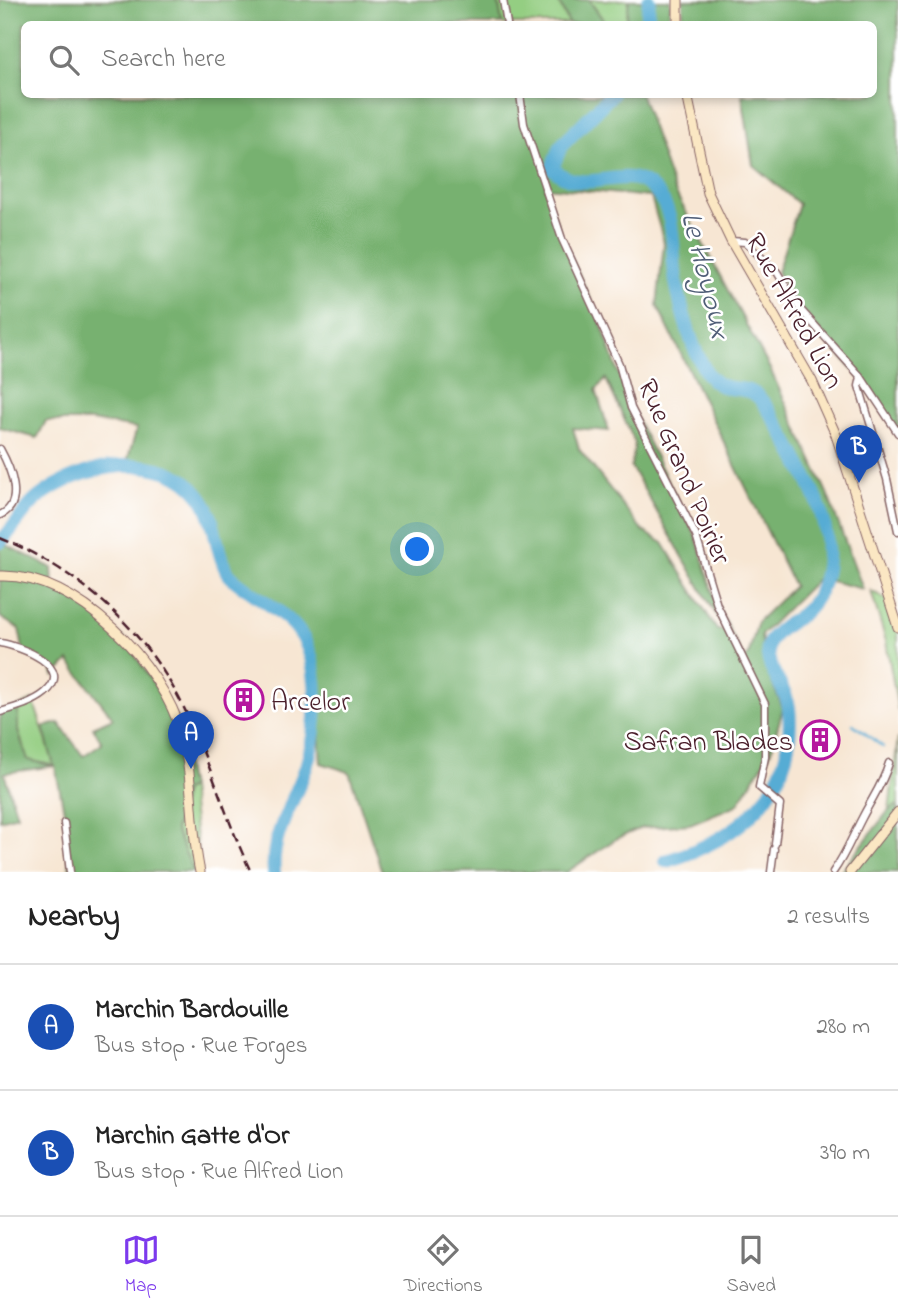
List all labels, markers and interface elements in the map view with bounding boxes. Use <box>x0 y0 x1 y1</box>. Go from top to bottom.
search box <box>21 21 877 98</box>
icon: search <box>45 41 83 79</box>
text: Search here <box>101 41 226 79</box>
water label: Le Hoyoux <box>667 208 742 346</box>
street label: Rue Alfred Lion <box>733 226 853 397</box>
street label: Rue Grand Poirier <box>625 373 740 572</box>
pin: B <box>836 425 882 483</box>
your location <box>400 532 434 566</box>
building icon: Arcelor <box>223 679 265 721</box>
place label: Arcelor <box>271 683 350 724</box>
pin: A <box>168 711 214 769</box>
building icon: Safran Blades <box>799 719 841 761</box>
place label: Safran Blades <box>624 723 793 764</box>
text: Nearby <box>28 896 120 940</box>
text: 2 results <box>787 901 870 934</box>
text: Marchin Bardouille <box>95 992 288 1030</box>
text: A <box>44 1011 58 1044</box>
text: 280 m <box>816 1011 870 1044</box>
text: Bus stop · Rue Forges <box>95 1030 307 1063</box>
text: Marchin Gatte d'Or <box>95 1118 289 1156</box>
text: B <box>43 1137 59 1170</box>
text: 390 m <box>820 1137 870 1170</box>
text: Bus stop · Rue Alfred Lion <box>95 1156 343 1189</box>
tab: Map <box>122 1231 160 1300</box>
tab: Directions <box>404 1231 483 1300</box>
tab: Saved <box>727 1231 776 1300</box>

